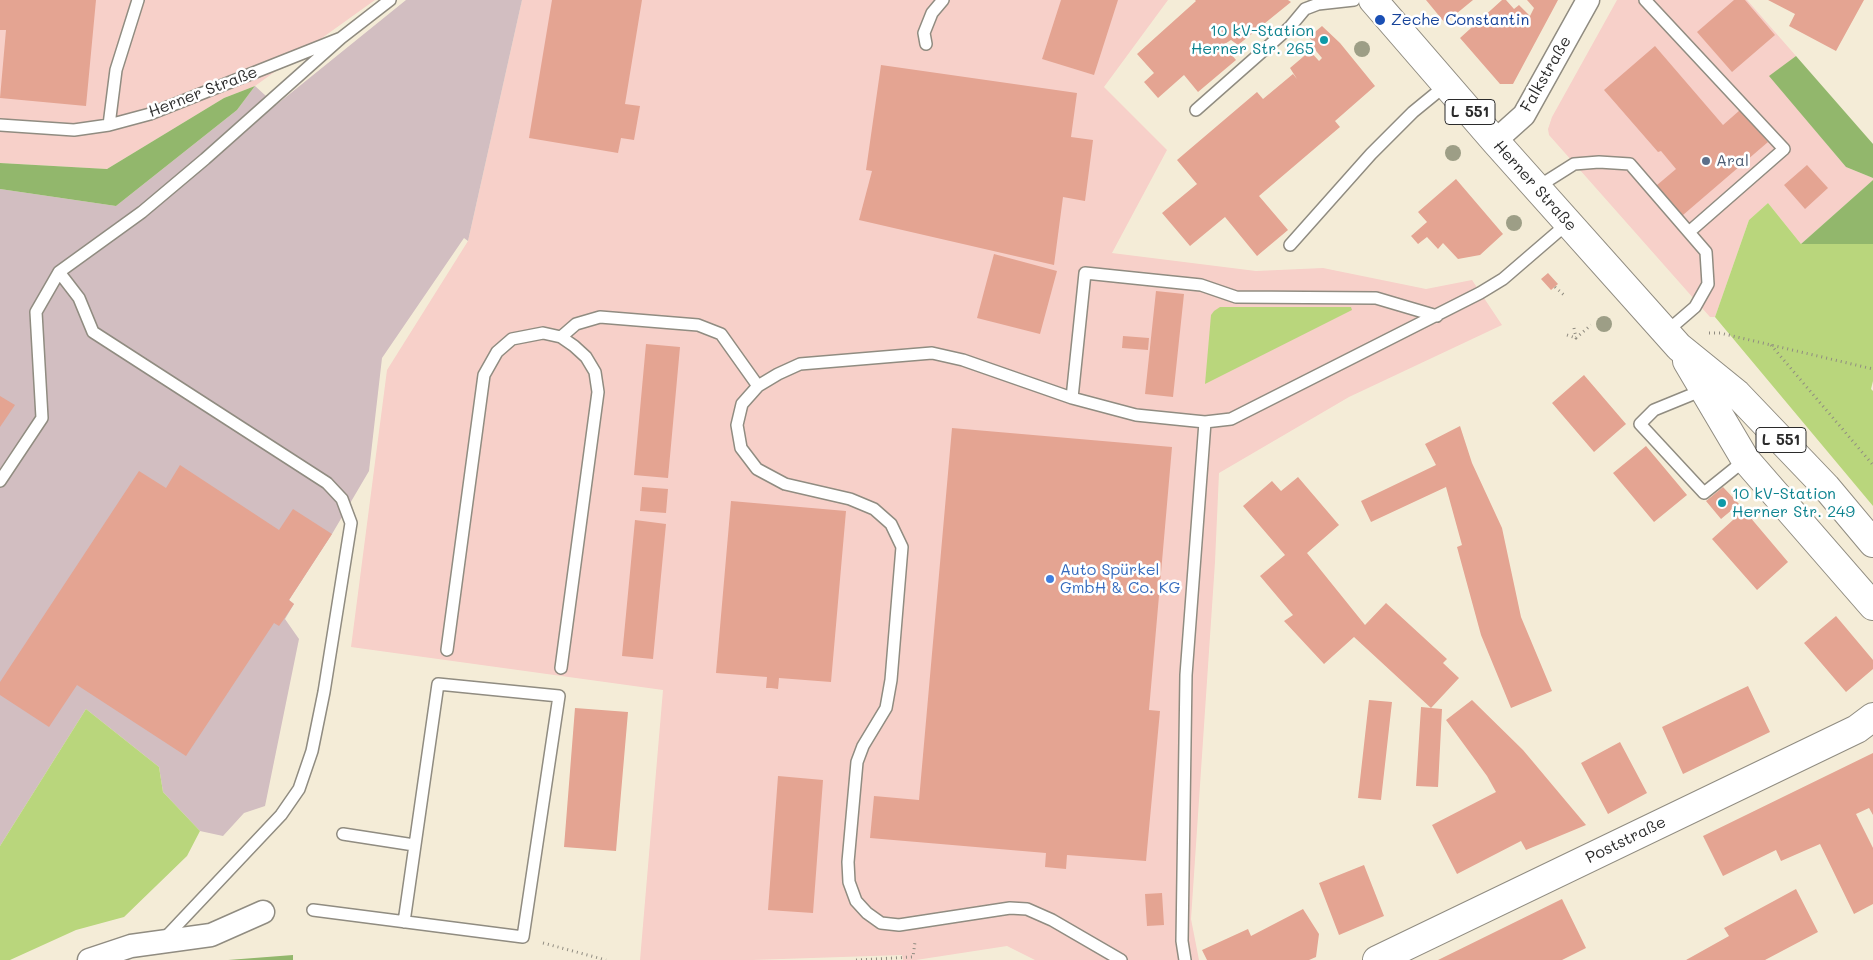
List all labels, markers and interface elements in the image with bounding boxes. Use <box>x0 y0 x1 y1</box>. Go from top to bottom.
place label: Zeche Constantin <box>1391 10 1529 30</box>
marker: Zeche Constantin <box>1373 13 1387 27</box>
place label: 10 kV-Station Herner Str. 265 <box>1191 21 1314 59</box>
street label: Falkstraße <box>1517 33 1575 115</box>
marker: 10 kV-Station Herner Str. 265 <box>1318 34 1330 46</box>
street label: Herner Straße <box>146 62 260 122</box>
road number: L 551 <box>1445 100 1495 124</box>
street label: Herner Straße <box>1489 137 1581 235</box>
place label: Aral <box>1716 151 1749 171</box>
marker: Aral <box>1700 155 1712 167</box>
road number: L 551 <box>1756 428 1806 452</box>
place label: 10 kV-Station Herner Str. 249 <box>1732 484 1855 522</box>
marker: 10 kV-Station Herner Str. 249 <box>1716 497 1728 509</box>
place label: Auto Spürkel GmbH & Co. KG <box>1060 560 1180 598</box>
marker: Auto Spürkel GmbH & Co. KG <box>1044 573 1056 585</box>
street label: Poststraße <box>1583 812 1669 868</box>

